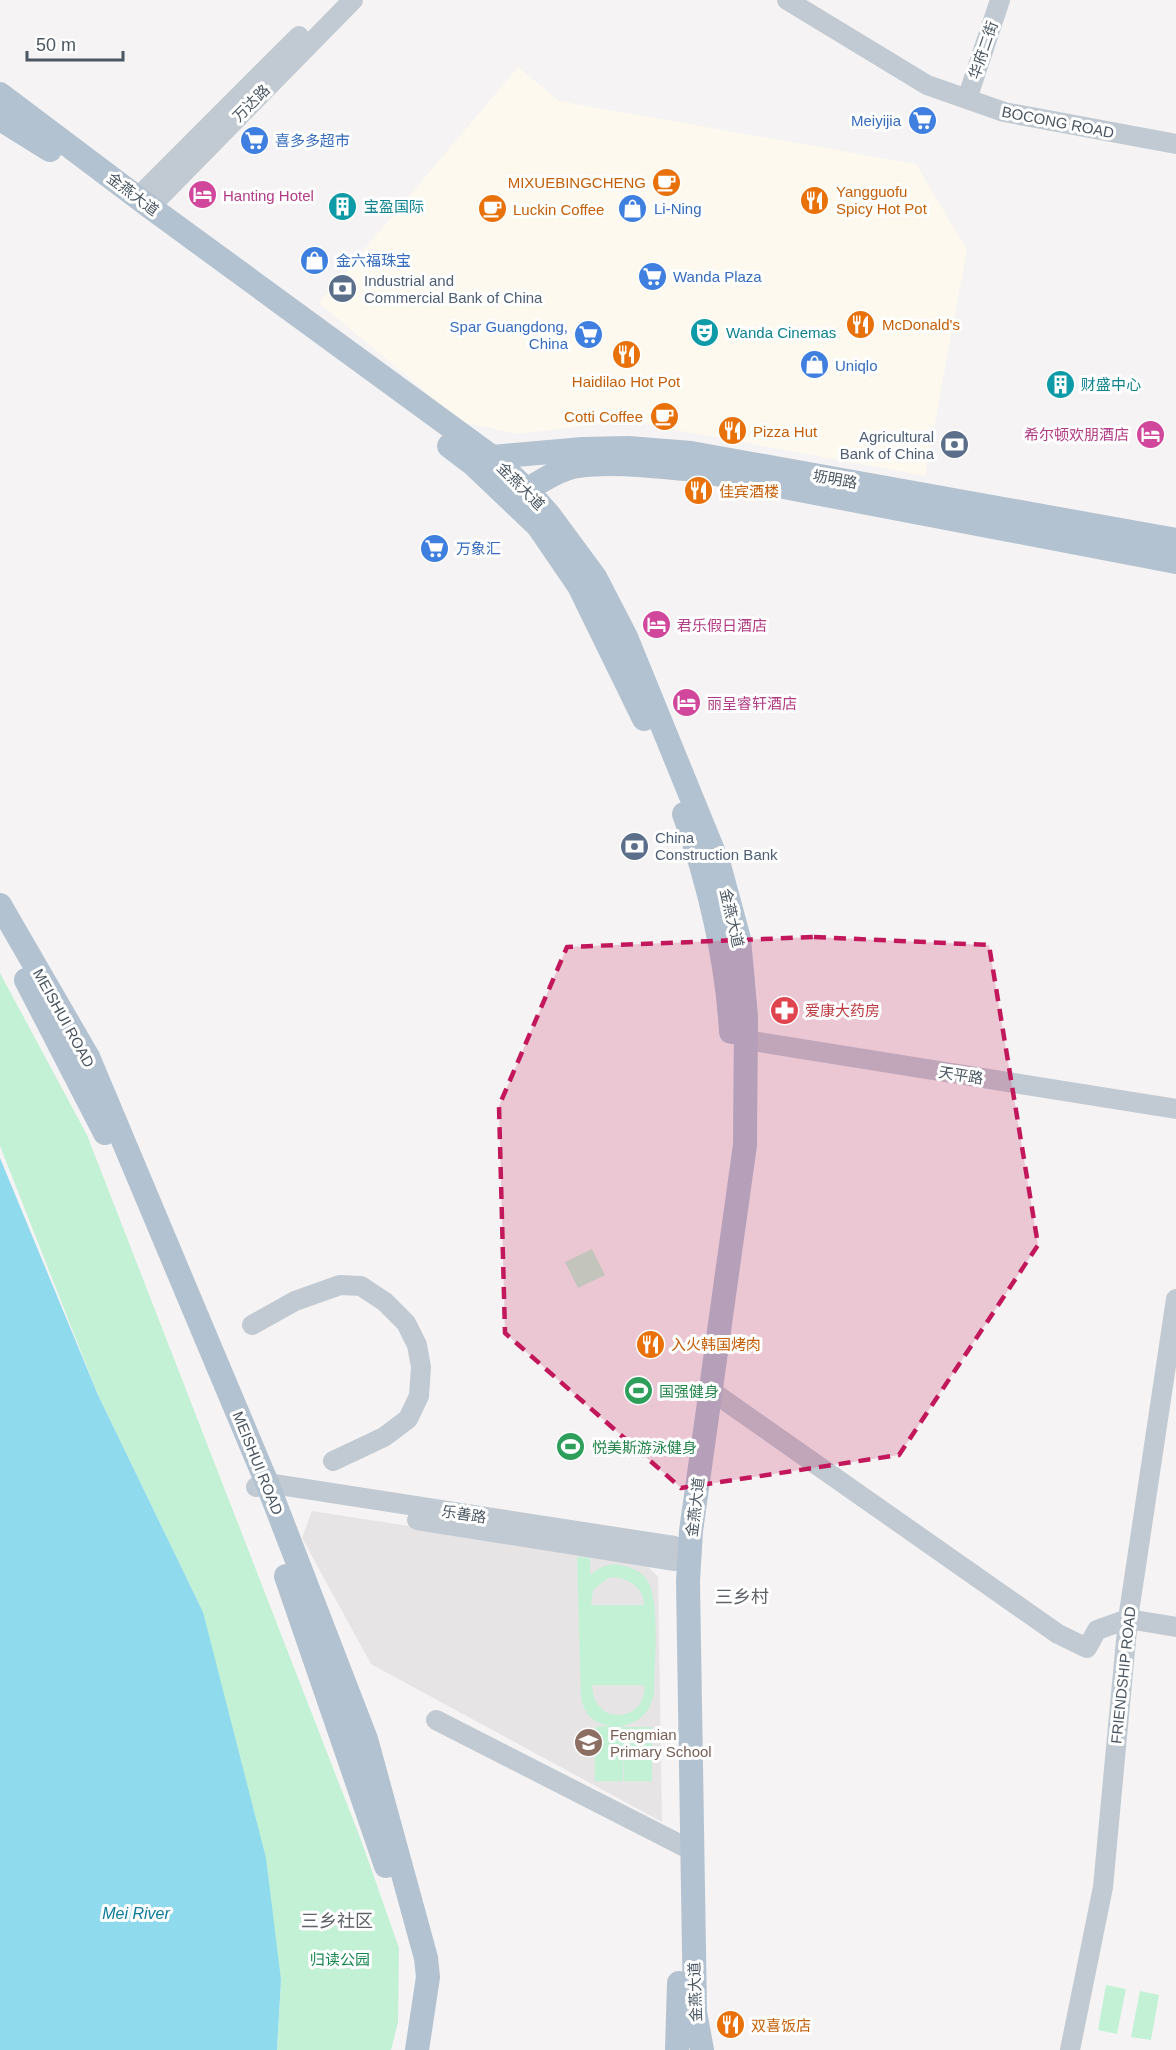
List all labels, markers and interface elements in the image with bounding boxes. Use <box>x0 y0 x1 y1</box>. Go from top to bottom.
street label: 华府二街 <box>965 19 1001 81</box>
scale bar <box>27 24 123 62</box>
text: 50 m <box>36 35 76 55</box>
street label: 万达路 <box>229 81 273 125</box>
street label: BOCONG ROAD <box>1000 103 1116 141</box>
supermarket icon: Meiyijia <box>906 104 938 136</box>
place label: Meiyijia <box>851 112 902 129</box>
supermarket icon: 喜多多超市 <box>238 124 270 156</box>
place label: 喜多多超市 <box>275 132 350 149</box>
cafe icon: MIXUEBINGCHENG <box>651 166 683 198</box>
street label: 金燕大道 <box>104 169 162 219</box>
place label: MIXUEBINGCHENG <box>508 174 646 191</box>
hotel icon: Hanting Hotel <box>186 179 218 211</box>
place label: Yangguofu Spicy Hot Pot <box>836 183 928 217</box>
restaurant icon: Yangguofu Spicy Hot Pot <box>799 184 831 216</box>
place label: Hanting Hotel <box>223 187 314 204</box>
building icon: 宝盈国际 <box>327 190 359 222</box>
shop icon: Li-Ning <box>617 192 649 224</box>
cafe icon: Luckin Coffee <box>476 193 508 225</box>
place label: 宝盈国际 <box>364 198 424 215</box>
place label: Li-Ning <box>654 200 702 217</box>
place label: Luckin Coffee <box>513 201 604 218</box>
shop icon: 金六福珠宝 <box>299 244 331 276</box>
place label: 金六福珠宝 <box>336 252 411 269</box>
supermarket icon: Wanda Plaza <box>636 260 668 292</box>
place label: Wanda Plaza <box>673 268 762 285</box>
place label: Industrial and Commercial Bank of China <box>364 272 543 306</box>
bank icon: Industrial and Commercial Bank of China <box>327 273 359 305</box>
restaurant icon: McDonald's <box>845 308 877 340</box>
theatre icon: Wanda Cinemas <box>689 316 721 348</box>
place label: McDonald's <box>882 316 960 333</box>
place label: Spar Guangdong, China <box>450 318 569 352</box>
supermarket icon: Spar Guangdong, China <box>573 319 605 351</box>
place label: Wanda Cinemas <box>726 324 836 341</box>
restaurant icon: Haidilao Hot Pot <box>610 338 642 370</box>
shop icon: Uniqlo <box>798 349 830 381</box>
place label: Uniqlo <box>835 357 878 374</box>
building icon: 财盛中心 <box>1044 368 1076 400</box>
place label: Haidilao Hot Pot <box>572 373 681 390</box>
place label: 财盛中心 <box>1081 376 1141 393</box>
cafe icon: Cotti Coffee <box>648 400 680 432</box>
place label: Cotti Coffee <box>564 408 643 425</box>
restaurant icon: Pizza Hut <box>716 415 748 447</box>
hotel icon: 希尔顿欢朋酒店 <box>1134 418 1166 450</box>
place label: Pizza Hut <box>753 423 818 440</box>
place label: 希尔顿欢朋酒店 <box>1024 426 1129 443</box>
place label: Agricultural Bank of China <box>840 428 935 462</box>
bank icon: Agricultural Bank of China <box>939 429 971 461</box>
street label: 金燕大道 <box>494 459 548 513</box>
street label: 坜明路 <box>811 467 859 491</box>
restaurant icon: 佳宾酒楼 <box>682 475 714 507</box>
place label: 佳宾酒楼 <box>719 483 779 500</box>
supermarket icon: 万象汇 <box>419 532 451 564</box>
place label: 万象汇 <box>456 540 501 557</box>
hotel icon: 君乐假日酒店 <box>640 609 672 641</box>
place label: 君乐假日酒店 <box>677 617 767 634</box>
hotel icon: 丽呈睿轩酒店 <box>670 687 702 719</box>
place label: 丽呈睿轩酒店 <box>707 695 797 712</box>
place label: China Construction Bank <box>655 829 778 863</box>
bank icon: China Construction Bank <box>618 830 650 862</box>
street label: 金燕大道 <box>717 887 747 949</box>
street label: MEISHUI ROAD <box>30 966 98 1070</box>
pharmacy icon: 爱康大药房 <box>768 994 800 1026</box>
place label: 爱康大药房 <box>805 1002 880 1019</box>
street label: 天平路 <box>937 1063 985 1087</box>
restaurant icon: 入火韩国烤肉 <box>634 1328 666 1360</box>
place label: 入火韩国烤肉 <box>671 1336 761 1353</box>
sports icon: 国强健身 <box>622 1375 654 1407</box>
place label: 国强健身 <box>659 1383 719 1400</box>
street label: MEISHUI ROAD <box>230 1409 287 1517</box>
sports icon: 悦美斯游泳健身 <box>555 1431 587 1463</box>
place label: 悦美斯游泳健身 <box>592 1439 697 1456</box>
street label: 金燕大道 <box>683 1476 707 1538</box>
street label: 乐善路 <box>440 1502 488 1526</box>
district label: 三乡村 <box>715 1587 769 1607</box>
street label: FRIENDSHIP ROAD <box>1107 1605 1139 1745</box>
place label: Fengmian Primary School <box>610 1726 712 1760</box>
school or university icon: Fengmian Primary School <box>573 1727 605 1759</box>
water label: Mei River <box>102 1905 170 1922</box>
district label: 三乡社区 <box>301 1911 373 1931</box>
park label: 归读公园 <box>310 1951 370 1968</box>
street label: 金燕大道 <box>685 1962 705 2022</box>
restaurant icon: 双喜饭店 <box>714 2009 746 2041</box>
place label: 双喜饭店 <box>751 2017 811 2034</box>

